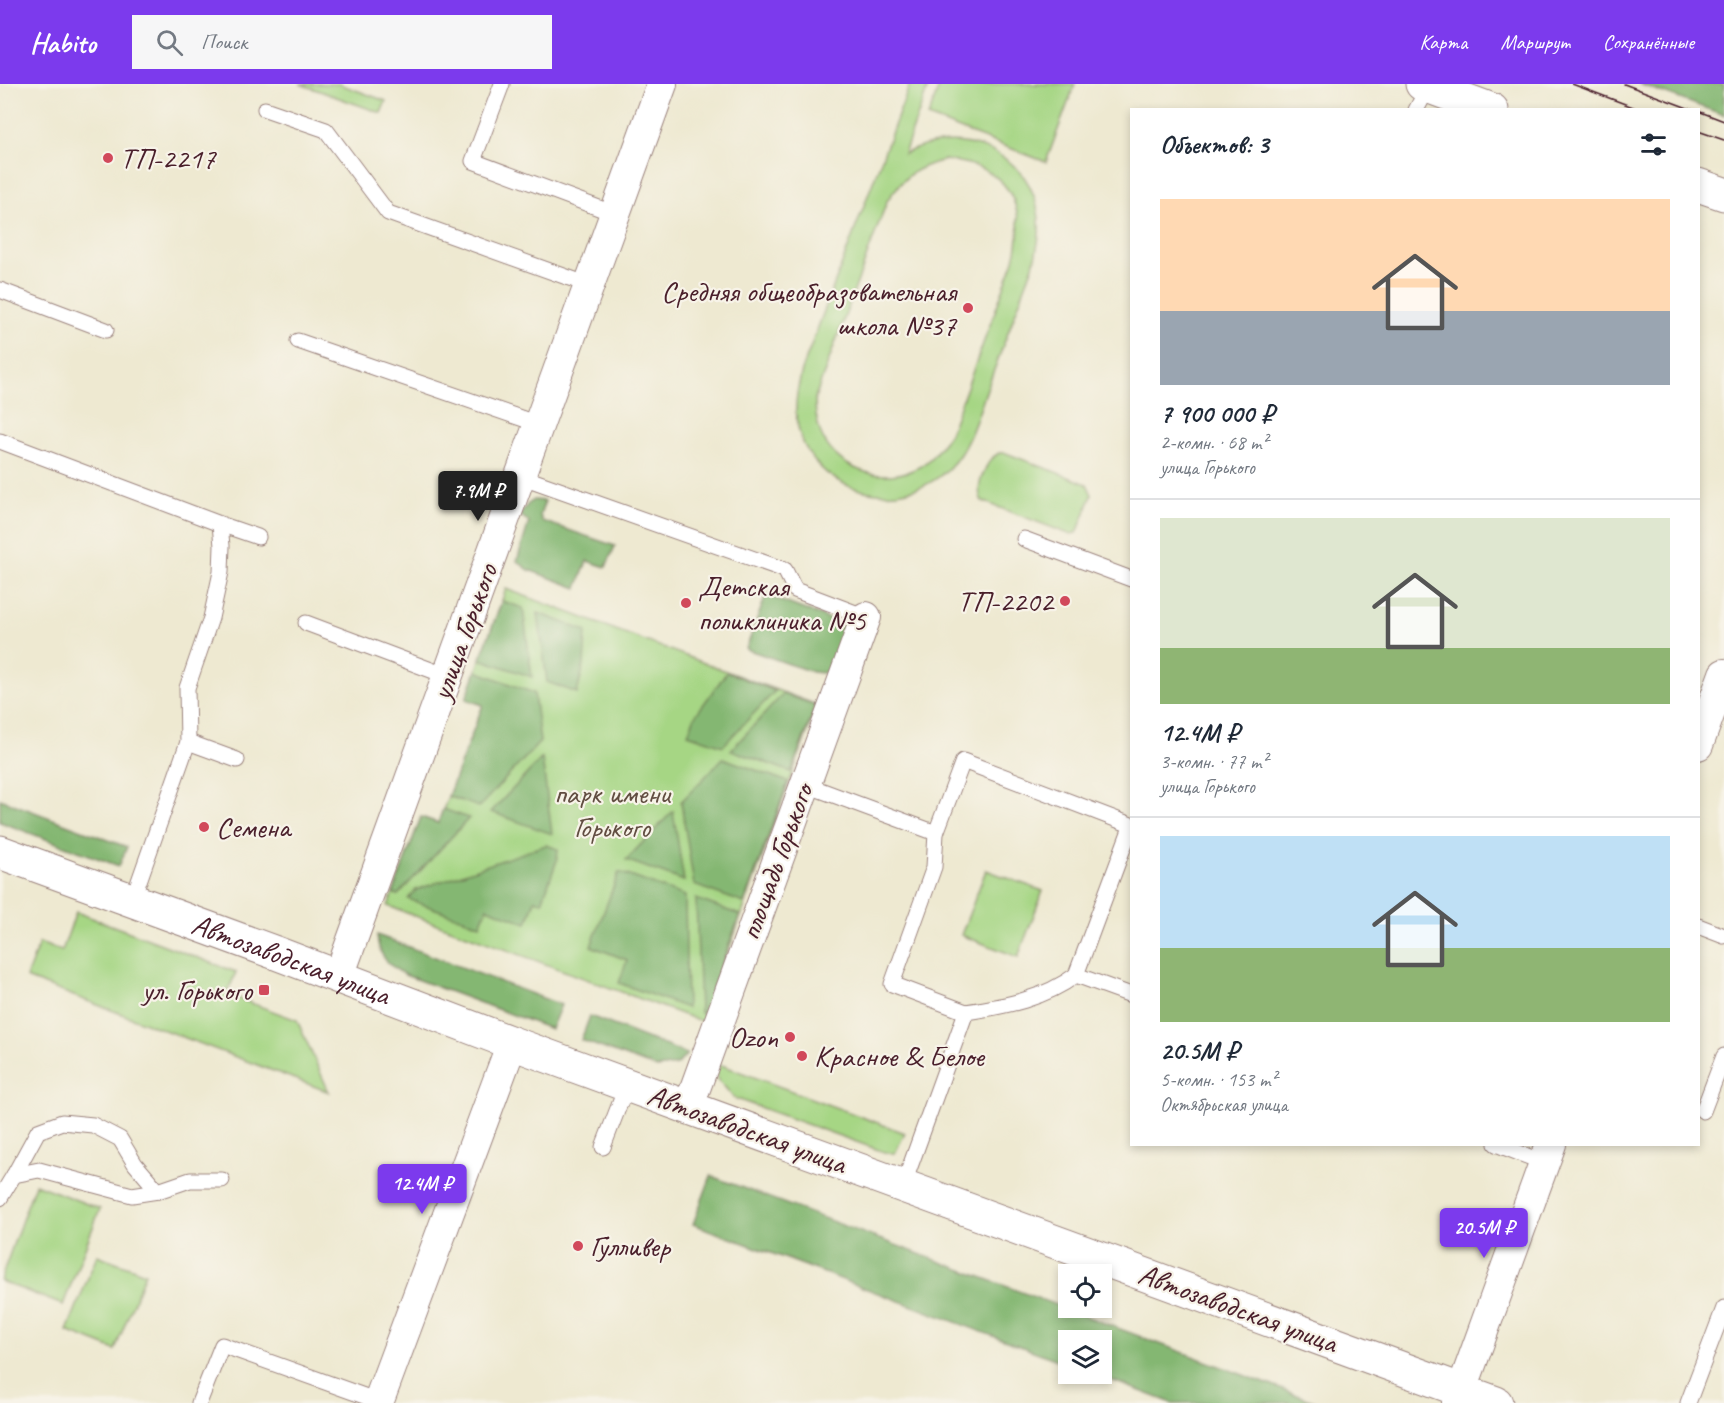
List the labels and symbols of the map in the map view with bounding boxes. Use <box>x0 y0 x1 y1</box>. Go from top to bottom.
place label: ТП-2217 <box>120 139 217 177</box>
marker: ТП-2217 <box>101 151 115 165</box>
place label: Средняя общеобразовательная школа №37 <box>661 272 959 344</box>
marker: Средняя общеобразовательная школа №37 <box>961 301 975 315</box>
pin: 7.9M ₽ <box>429 471 527 522</box>
street label: улица Горького <box>421 557 507 707</box>
place label: Детская поликлиника №5 <box>698 567 867 639</box>
place label: ТП-2202 <box>957 582 1055 620</box>
marker: ТП-2202 <box>1058 594 1072 608</box>
marker: Детская поликлиника №5 <box>679 596 693 610</box>
park label: парк имени Горького <box>554 774 672 846</box>
street label: площадь Горького <box>730 776 823 945</box>
place label: Семена <box>216 808 293 846</box>
marker: Семена <box>197 820 211 834</box>
street label: Автозаводская улица <box>187 905 397 1014</box>
place label: ул. Горького <box>140 971 253 1009</box>
marker: ул. Горького <box>257 983 271 997</box>
place label: Ozon <box>729 1018 778 1056</box>
marker: Ozon <box>783 1030 797 1044</box>
place label: Красное & Белое <box>814 1037 986 1075</box>
marker: Красное & Белое <box>795 1049 809 1063</box>
street label: Автозаводская улица <box>642 1075 853 1183</box>
pin: 12.4M ₽ <box>367 1164 477 1215</box>
pin: 20.5M ₽ <box>1429 1208 1539 1259</box>
place label: Гулливер <box>590 1227 672 1265</box>
marker: Гулливер <box>571 1239 585 1253</box>
street label: Автозаводская улица <box>1133 1254 1344 1362</box>

